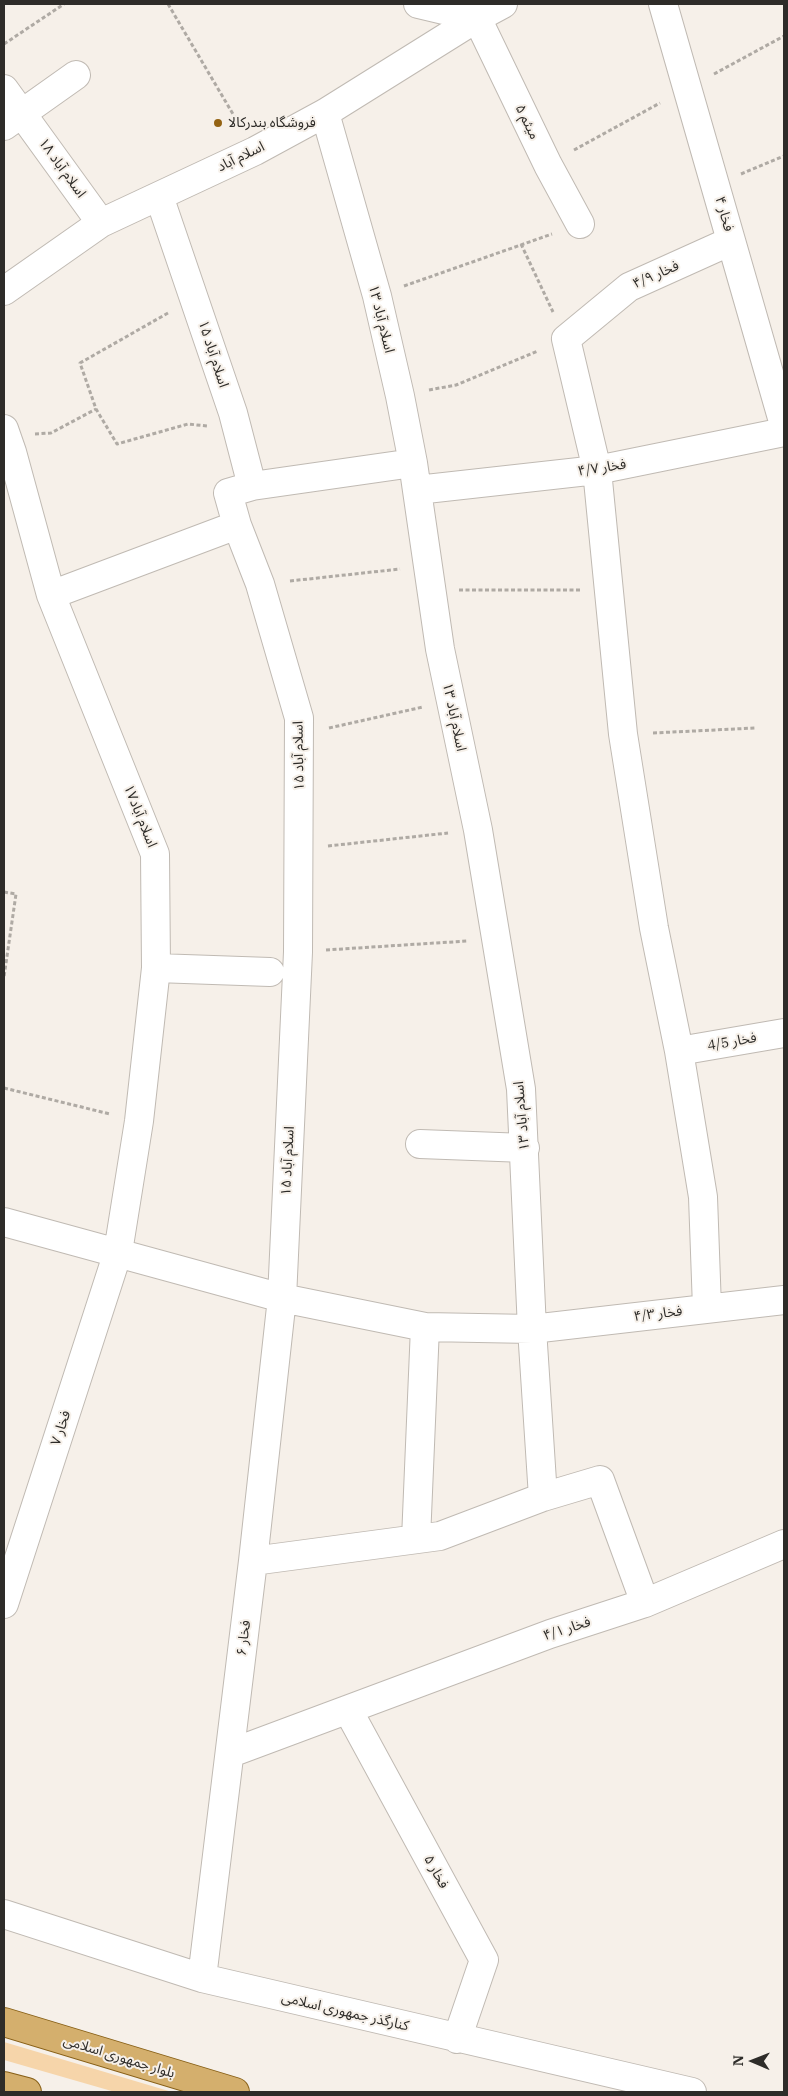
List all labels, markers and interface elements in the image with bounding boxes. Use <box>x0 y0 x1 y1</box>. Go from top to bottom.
street label: میثم ۵ <box>511 102 543 142</box>
place label: فروشگاه بندرکالا <box>228 115 316 131</box>
marker: فروشگاه بندرکالا <box>212 117 224 129</box>
street label: اسلام آباد ۱۸ <box>35 135 89 201</box>
street label: اسلام آباد <box>215 138 267 176</box>
street label: فخار ۴ <box>711 195 737 233</box>
street label: فخار ۴/۹ <box>630 257 682 293</box>
street label: اسلام آباد ۱۳ <box>364 283 398 355</box>
street label: اسلام آباد ۱۵ <box>194 318 232 390</box>
street label: فخار ۴/۷ <box>577 456 627 480</box>
street label: اسلام آباد ۱۳ <box>439 681 469 753</box>
street label: اسلام آباد ۱۵ <box>290 721 308 791</box>
street label: اسلام آباد۱۷ <box>120 782 160 850</box>
street label: فخار 4/5 <box>706 1029 758 1055</box>
street label: اسلام آباد ۱۳ <box>511 1081 533 1151</box>
street label: اسلام آباد ۱۵ <box>278 1126 298 1196</box>
street label: فخار ۴/۳ <box>633 1303 683 1325</box>
street label: فخار ۷ <box>48 1408 74 1448</box>
street label: فخار ۴/۱ <box>541 1613 593 1645</box>
street label: فخار ۶ <box>233 1619 255 1657</box>
street label: فخار ۵ <box>420 1852 452 1892</box>
street label: کنارگذر جمهوری اسلامی <box>280 1989 410 2035</box>
street label: بلوار جمهوری اسلامی <box>61 2032 177 2082</box>
north arrow <box>728 2036 778 2086</box>
text: N <box>729 2055 747 2066</box>

